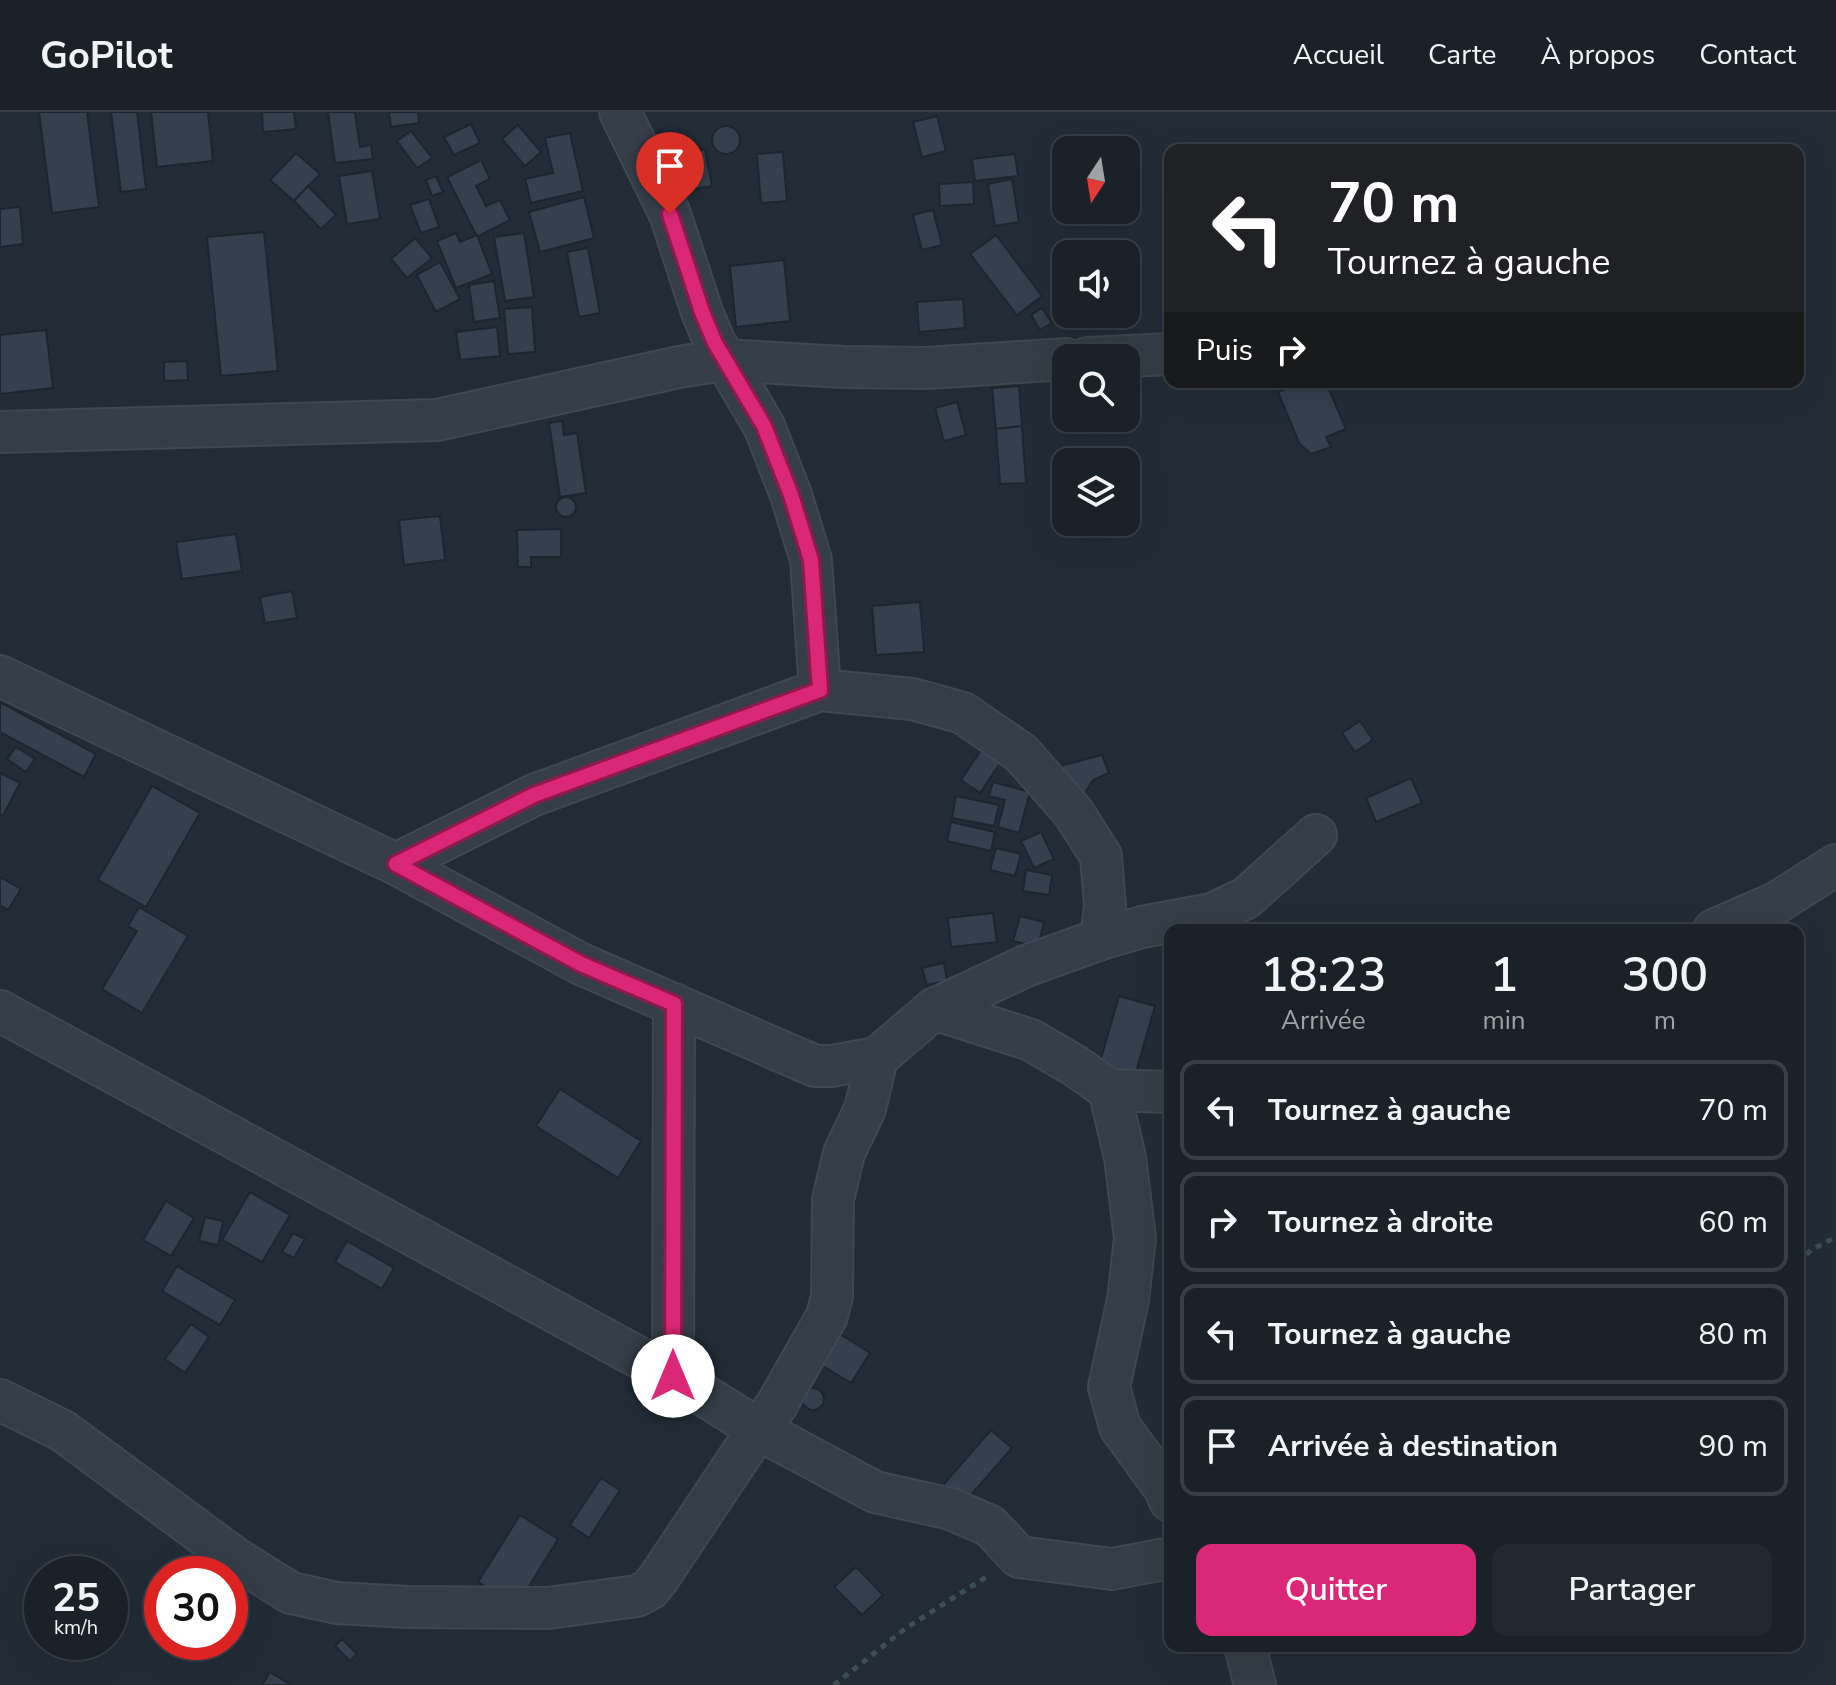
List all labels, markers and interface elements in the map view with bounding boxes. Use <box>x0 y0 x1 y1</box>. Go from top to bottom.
text: GoPilot <box>40 30 173 81</box>
text: Accueil <box>1293 36 1384 74</box>
text: Carte <box>1428 36 1497 74</box>
text: À propos <box>1541 36 1655 74</box>
text: Contact <box>1699 36 1796 74</box>
pin <box>636 132 704 214</box>
north arrow <box>1052 136 1140 224</box>
map controls <box>1052 136 1140 536</box>
icon: arrive <box>648 144 692 188</box>
text: 70 m <box>1328 165 1459 242</box>
icon: left <box>1196 176 1300 280</box>
text: Tournez à gauche <box>1328 238 1610 287</box>
button: sound <box>1052 240 1140 328</box>
icon: right <box>1269 328 1313 372</box>
text: Puis <box>1196 330 1253 371</box>
button: search <box>1052 344 1140 432</box>
button: layers <box>1052 448 1140 536</box>
text: 18:23 <box>1260 942 1387 1008</box>
text: 1 <box>1490 942 1518 1008</box>
text: 300 <box>1622 942 1708 1008</box>
text: Arrivée <box>1281 1003 1366 1038</box>
text: min <box>1483 1003 1526 1038</box>
text: m <box>1654 1003 1676 1038</box>
icon: left <box>1200 1088 1244 1132</box>
text: Tournez à gauche <box>1268 1090 1511 1131</box>
text: 70 m <box>1699 1090 1768 1131</box>
icon: right <box>1200 1200 1244 1244</box>
text: Tournez à droite <box>1268 1202 1493 1243</box>
text: 60 m <box>1699 1202 1768 1243</box>
icon: left <box>1200 1312 1244 1356</box>
text: Tournez à gauche <box>1268 1314 1511 1355</box>
text: 80 m <box>1699 1314 1768 1355</box>
position arrow <box>631 1334 715 1418</box>
icon: arrive <box>1200 1424 1244 1468</box>
text: Arrivée à destination <box>1268 1426 1558 1467</box>
text: 90 m <box>1699 1426 1768 1467</box>
button: Quitter <box>1196 1544 1476 1636</box>
button: Partager <box>1492 1544 1772 1636</box>
speed limit sign: 30 <box>144 1556 248 1660</box>
text: 25 <box>52 1571 100 1625</box>
text: km/h <box>54 1614 98 1641</box>

